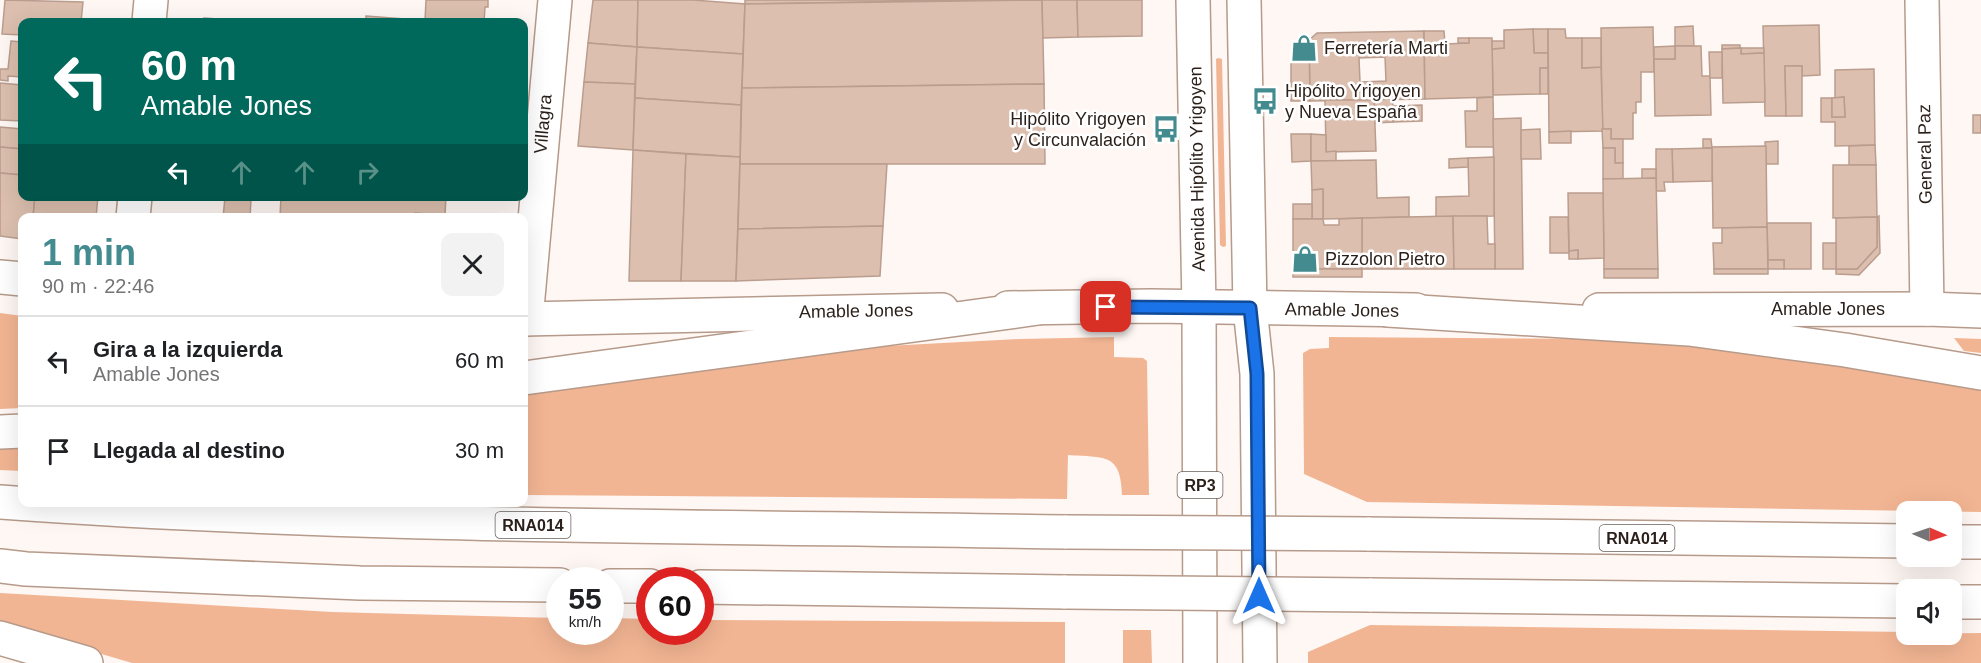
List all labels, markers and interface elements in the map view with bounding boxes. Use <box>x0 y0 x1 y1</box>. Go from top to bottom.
shop icon: Ferretería Marti <box>1289 33 1319 63</box>
place label: Ferretería Marti <box>1324 38 1448 58</box>
icon: left <box>42 42 120 120</box>
text: 60 m <box>141 42 237 89</box>
street label: Avenida Hipólito Yrigoyen <box>1185 66 1209 272</box>
place label: Hipólito Yrigoyen y Nueva España <box>1285 81 1421 122</box>
bus stop icon: Hipólito Yrigoyen y Nueva España <box>1250 86 1280 116</box>
text: Amable Jones <box>141 91 312 121</box>
street label: Villagra <box>530 92 556 155</box>
street label: General Paz <box>1914 104 1936 204</box>
place label: Hipólito Yrigoyen y Circunvalación <box>1010 109 1146 150</box>
bus stop icon: Hipólito Yrigoyen y Circunvalación <box>1151 114 1181 144</box>
icon: left <box>162 156 195 189</box>
icon: ahead <box>225 156 258 189</box>
icon: ahead <box>288 156 321 189</box>
icon: right <box>351 156 384 189</box>
text: 1 min <box>42 232 136 273</box>
button: close <box>441 233 504 296</box>
shop icon: Pizzolon Pietro <box>1290 244 1320 274</box>
place label: Pizzolon Pietro <box>1325 249 1445 269</box>
text: 90 m · 22:46 <box>42 275 154 297</box>
pin <box>1080 281 1131 332</box>
icon: arrive <box>1089 290 1122 323</box>
street label: Amable Jones <box>1285 299 1399 321</box>
street label: Amable Jones <box>1771 299 1885 319</box>
street label: Amable Jones <box>799 300 913 322</box>
text: Gira a la izquierda <box>93 337 283 362</box>
icon: left <box>42 345 75 378</box>
text: 60 m <box>455 348 504 373</box>
text: Amable Jones <box>93 363 220 385</box>
icon: arrive <box>42 435 75 468</box>
text: Llegada al destino <box>93 438 285 463</box>
text: 30 m <box>455 438 504 463</box>
road number: RP3 <box>1178 472 1222 498</box>
north arrow <box>1896 501 1962 567</box>
map controls <box>1896 501 1962 645</box>
road number: RNA014 <box>496 512 570 538</box>
road number: RNA014 <box>1600 525 1674 551</box>
position arrow <box>1227 564 1291 628</box>
speed limit sign: 60 <box>636 567 714 645</box>
button: sound <box>1896 579 1962 645</box>
text: 55 <box>568 582 602 615</box>
text: km/h <box>569 613 601 630</box>

